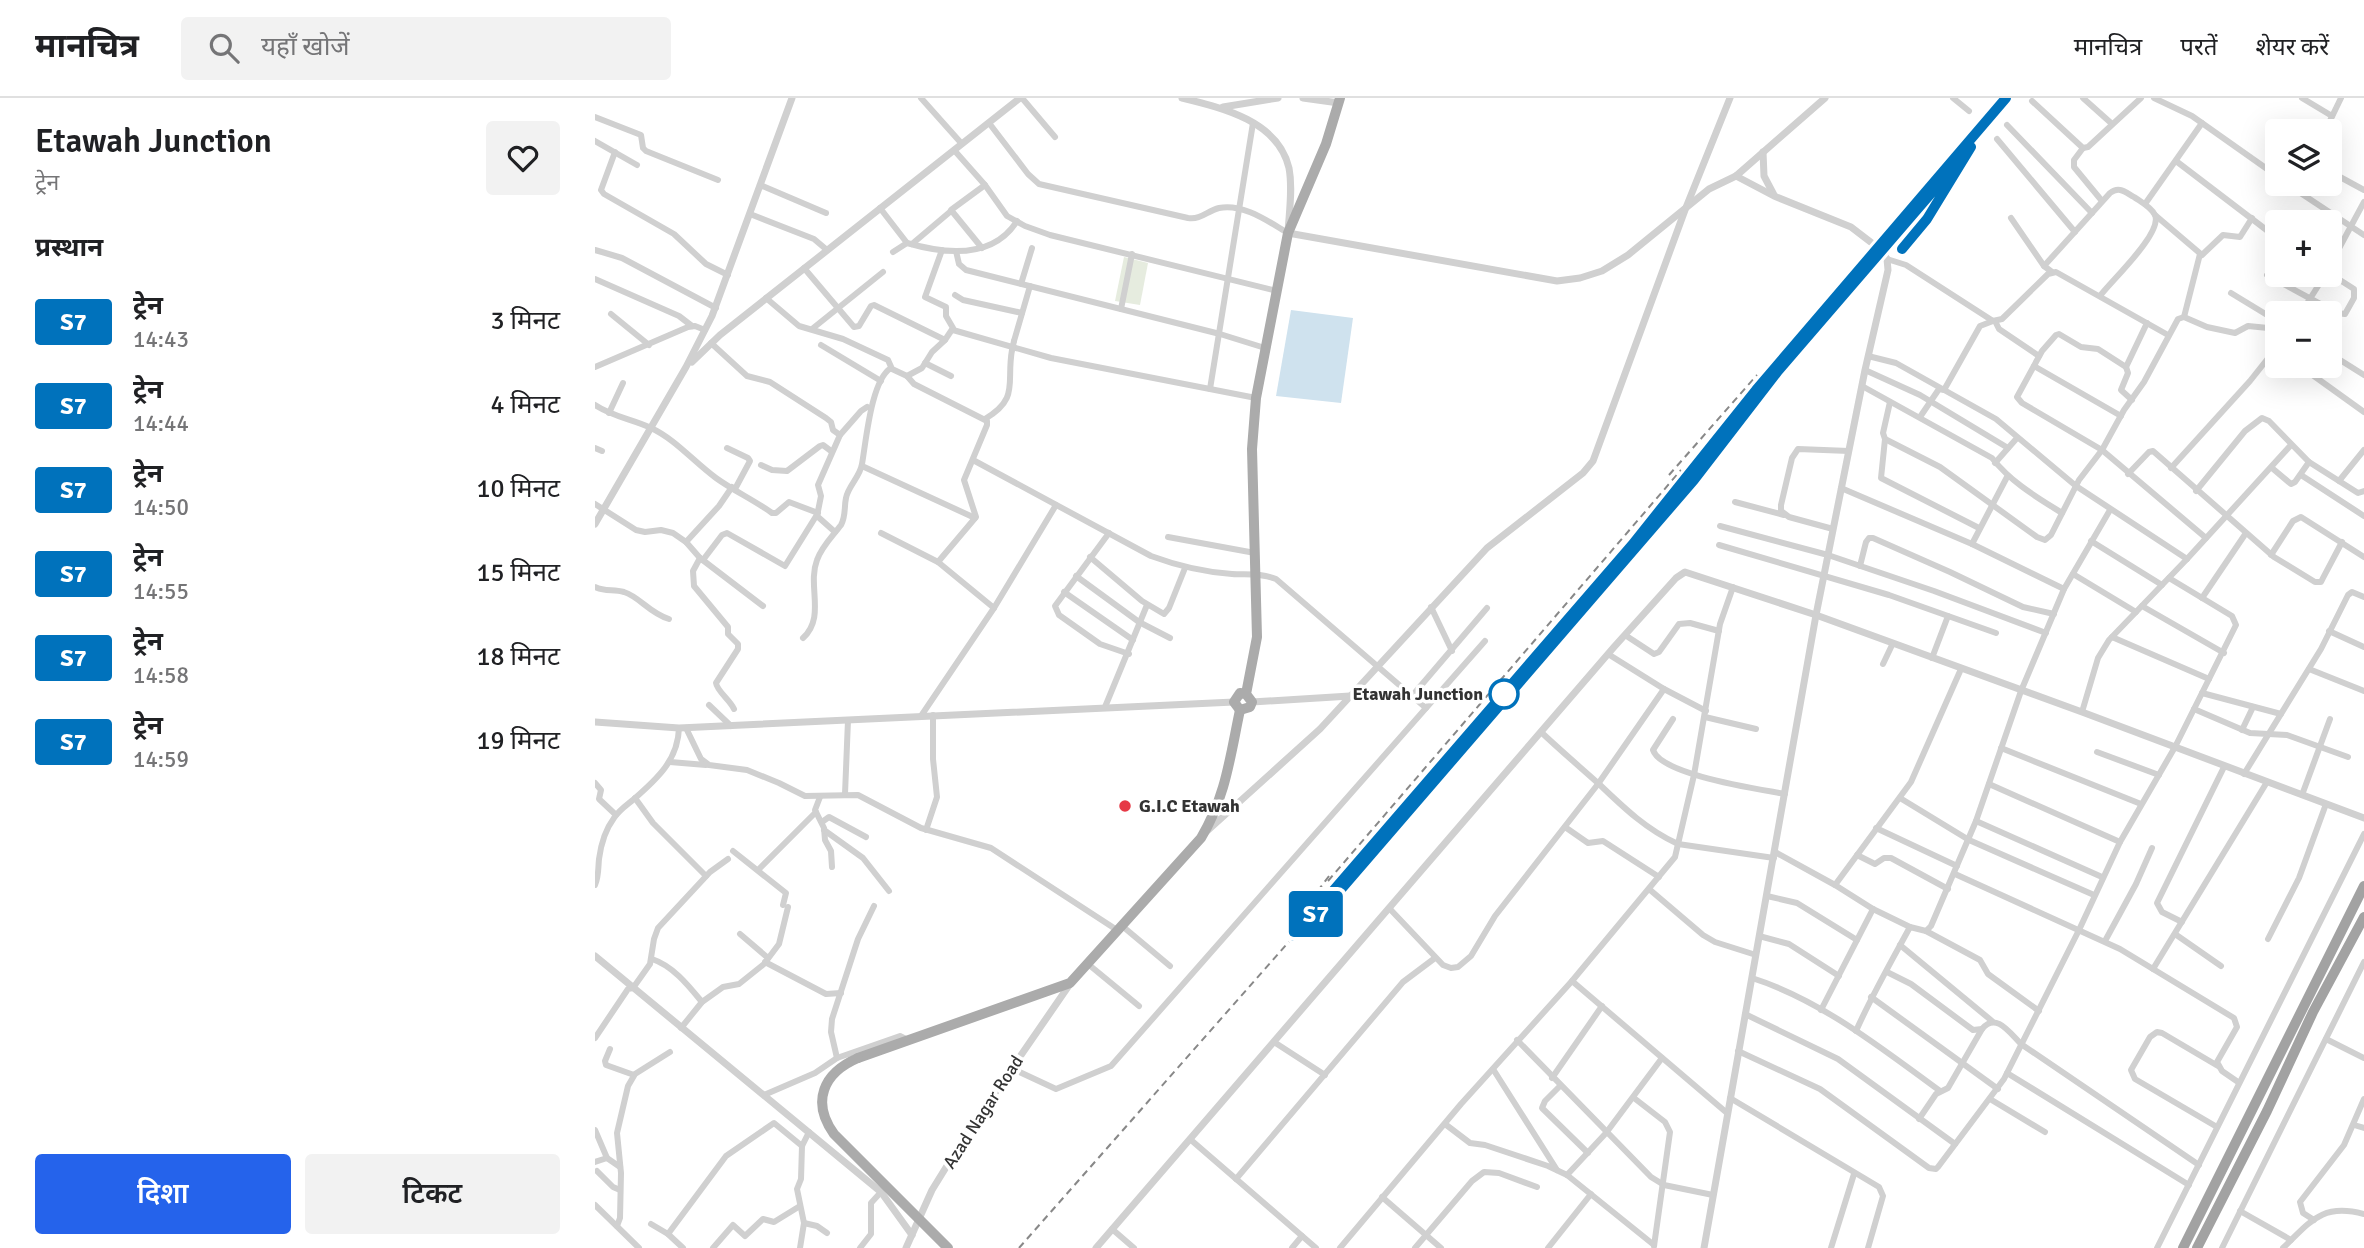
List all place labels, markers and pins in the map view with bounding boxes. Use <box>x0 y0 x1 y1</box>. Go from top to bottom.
marker: Etawah Junction <box>1489 679 1519 709</box>
place label: Etawah Junction <box>1352 683 1483 705</box>
place label: G.I.C Etawah <box>1139 795 1240 817</box>
marker: G.I.C Etawah <box>1117 798 1133 814</box>

